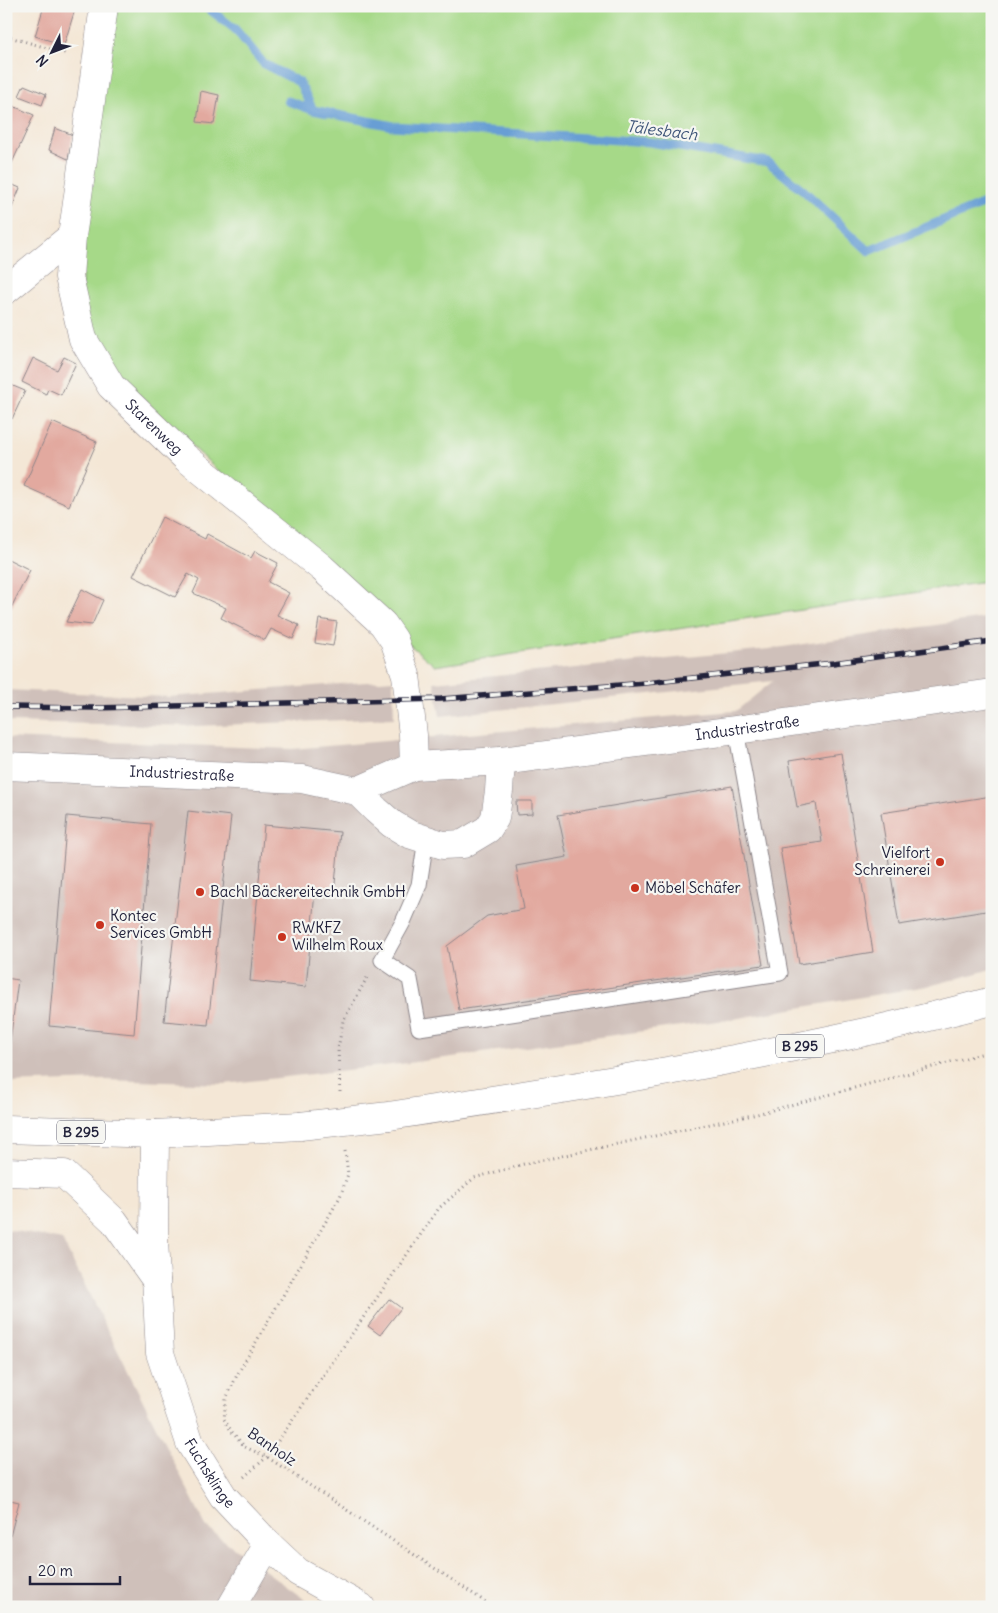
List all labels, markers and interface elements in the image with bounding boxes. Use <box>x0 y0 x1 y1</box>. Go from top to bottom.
north arrow <box>28 28 78 78</box>
text: N <box>32 51 52 70</box>
water label: Tälesbach <box>625 116 699 144</box>
street label: Starenweg <box>122 395 187 459</box>
street label: Industriestraße <box>694 711 801 744</box>
street label: Industriestraße <box>129 761 235 785</box>
place label: Vielfort Schreinerei <box>854 843 930 879</box>
marker: Vielfort Schreinerei <box>934 856 946 868</box>
place label: Möbel Schäfer <box>645 878 741 897</box>
place label: Bachl Bäckereitechnik GmbH <box>210 882 406 901</box>
marker: Möbel Schäfer <box>629 882 641 894</box>
marker: Bachl Bäckereitechnik GmbH <box>194 886 206 898</box>
place label: Kontec Services GmbH <box>110 906 212 942</box>
place label: RWKFZ Wilhelm Roux <box>292 918 384 954</box>
marker: Kontec Services GmbH <box>94 919 106 931</box>
marker: RWKFZ Wilhelm Roux <box>276 931 288 943</box>
road number: B 295 <box>776 1034 824 1058</box>
road number: B 295 <box>57 1120 105 1144</box>
street label: Banholz <box>244 1423 300 1470</box>
street label: Fuchsklinge <box>180 1435 239 1512</box>
scale bar <box>30 1553 120 1585</box>
text: 20 m <box>38 1561 73 1580</box>

